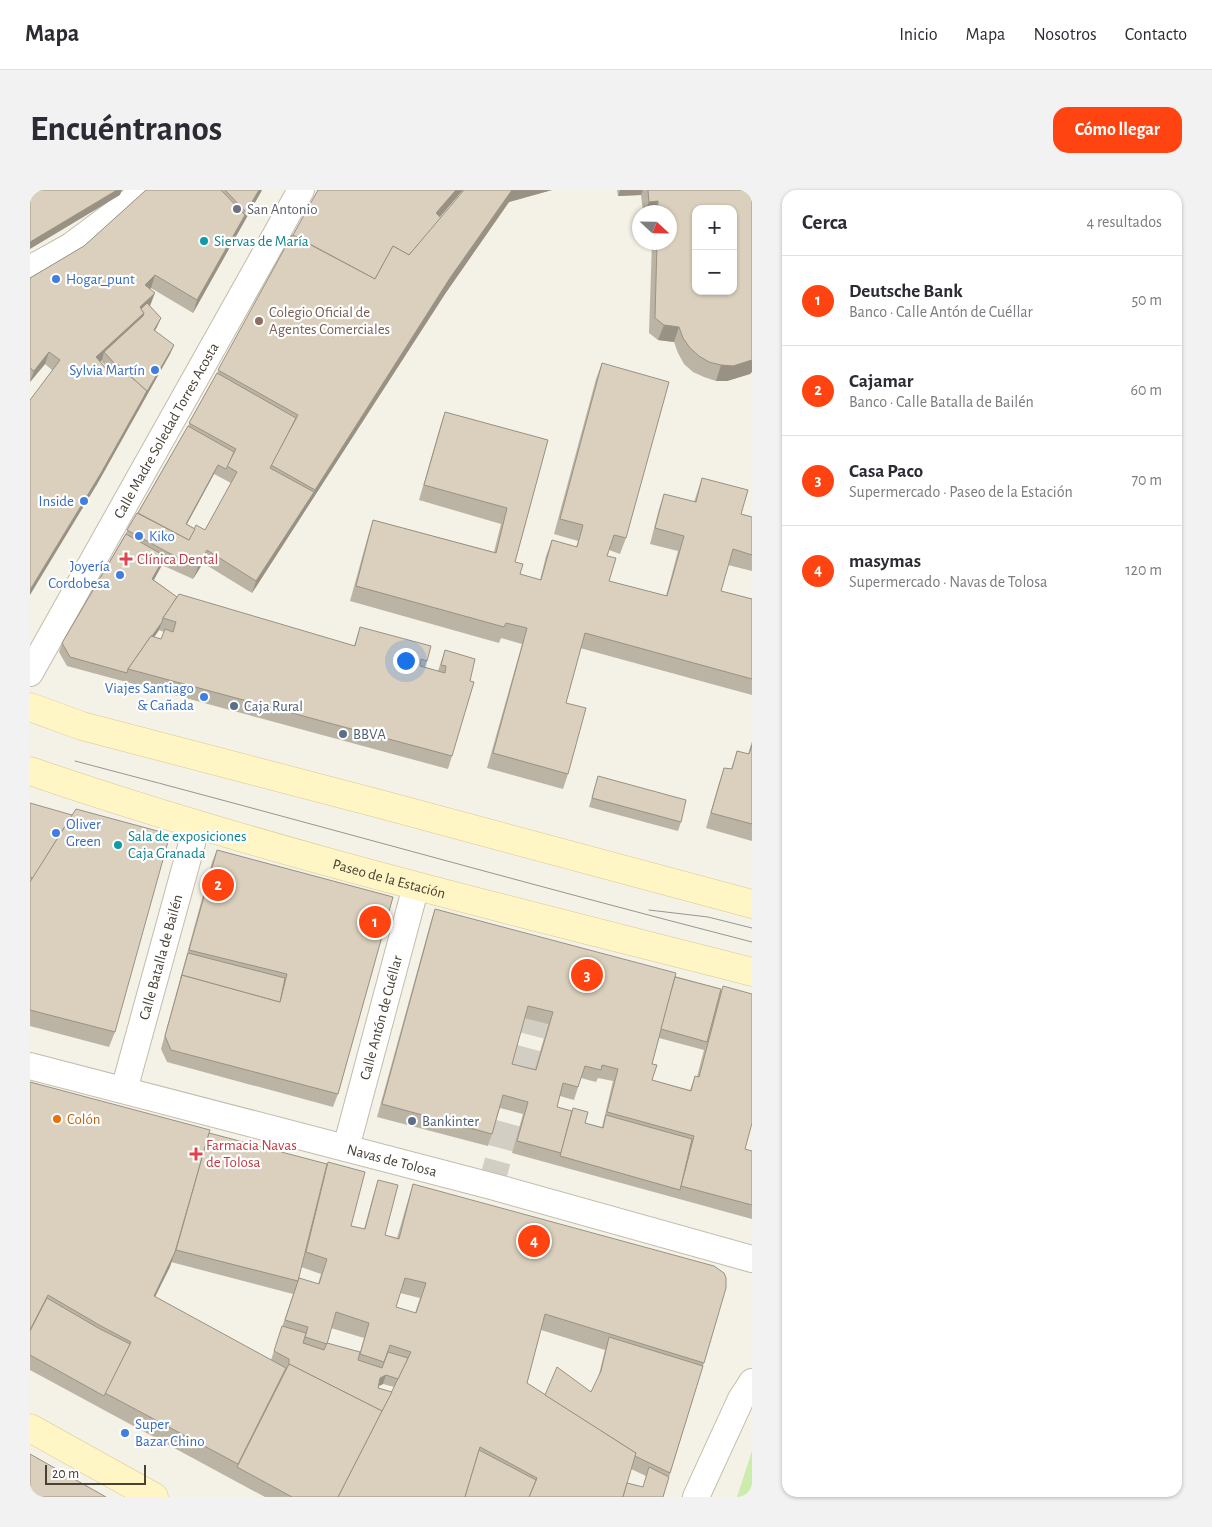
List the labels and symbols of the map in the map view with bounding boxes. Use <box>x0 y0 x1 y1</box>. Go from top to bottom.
place label: San Antonio <box>247 202 318 217</box>
marker: San Antonio <box>231 203 243 215</box>
north arrow <box>632 205 677 250</box>
place label: Siervas de María <box>214 234 309 249</box>
marker: Siervas de María <box>198 235 210 247</box>
place label: Hogar_punt <box>66 272 135 287</box>
marker: Hogar_punt <box>50 273 62 285</box>
place label: Colegio Oficial de Agentes Comerciales <box>269 305 390 337</box>
marker: Colegio Oficial de Agentes Comerciales <box>253 315 265 327</box>
street label: Calle Madre Soledad Torres Acosta <box>111 340 222 521</box>
place label: Sylvia Martín <box>69 363 145 378</box>
marker: Sylvia Martín <box>149 364 161 376</box>
place label: Inside <box>39 494 74 509</box>
marker: Inside <box>78 495 90 507</box>
place label: Kiko <box>149 529 175 544</box>
marker: Kiko <box>133 530 145 542</box>
marker: Clínica Dental <box>119 552 133 566</box>
place label: Clínica Dental <box>137 552 218 567</box>
place label: Joyería Cordobesa <box>48 559 110 591</box>
marker: Joyería Cordobesa <box>114 569 126 581</box>
your location <box>393 648 419 674</box>
place label: Viajes Santiago & Cañada <box>105 681 194 713</box>
marker: Viajes Santiago & Cañada <box>198 691 210 703</box>
place label: Caja Rural <box>244 699 303 714</box>
marker: Caja Rural <box>228 700 240 712</box>
place label: BBVA <box>353 727 386 742</box>
marker: BBVA <box>337 728 349 740</box>
place label: Oliver Green <box>66 817 101 849</box>
marker: Oliver Green <box>50 827 62 839</box>
place label: Sala de exposiciones Caja Granada <box>128 829 246 861</box>
marker: Sala de exposiciones Caja Granada <box>112 839 124 851</box>
street label: Paseo de la Estación <box>331 857 447 901</box>
pin: 2 <box>202 866 234 904</box>
street label: Calle Batalla de Bailén <box>137 893 186 1021</box>
pin: 1 <box>359 903 391 941</box>
street label: Calle Antón de Cuéllar <box>358 954 405 1082</box>
pin: 3 <box>571 956 603 994</box>
place label: Colón <box>67 1112 101 1127</box>
marker: Colón <box>51 1113 63 1125</box>
place label: Bankinter <box>422 1114 479 1129</box>
marker: Bankinter <box>406 1115 418 1127</box>
place label: Farmacia Navas de Tolosa <box>206 1138 297 1170</box>
street label: Navas de Tolosa <box>345 1142 438 1180</box>
marker: Farmacia Navas de Tolosa <box>190 1148 202 1160</box>
pin: 4 <box>518 1222 550 1260</box>
place label: Super Bazar Chino <box>135 1417 205 1449</box>
marker: Super Bazar Chino <box>119 1427 131 1439</box>
scale bar <box>45 1462 146 1485</box>

